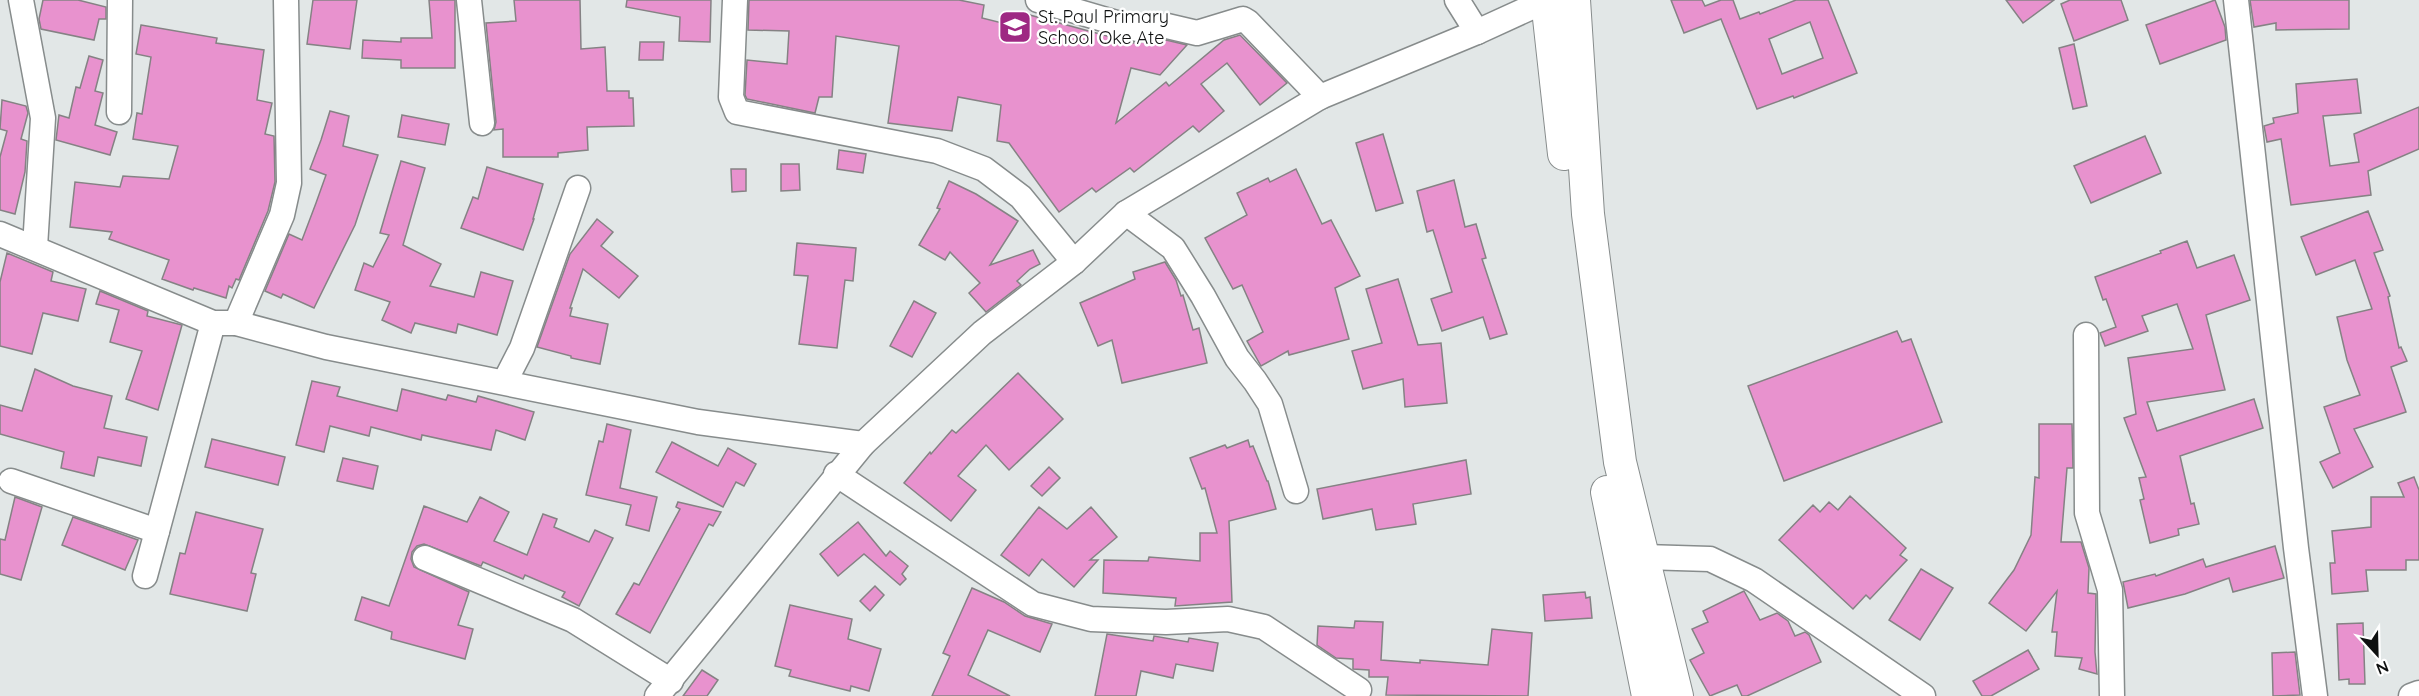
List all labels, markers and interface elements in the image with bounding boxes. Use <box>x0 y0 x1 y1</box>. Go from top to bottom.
place label: St. Paul Primary School Oke Ate <box>1038 5 1169 49</box>
school or university icon: St. Paul Primary School Oke Ate <box>997 9 1033 45</box>
north arrow <box>2347 624 2407 684</box>
text: N <box>2373 656 2392 679</box>

